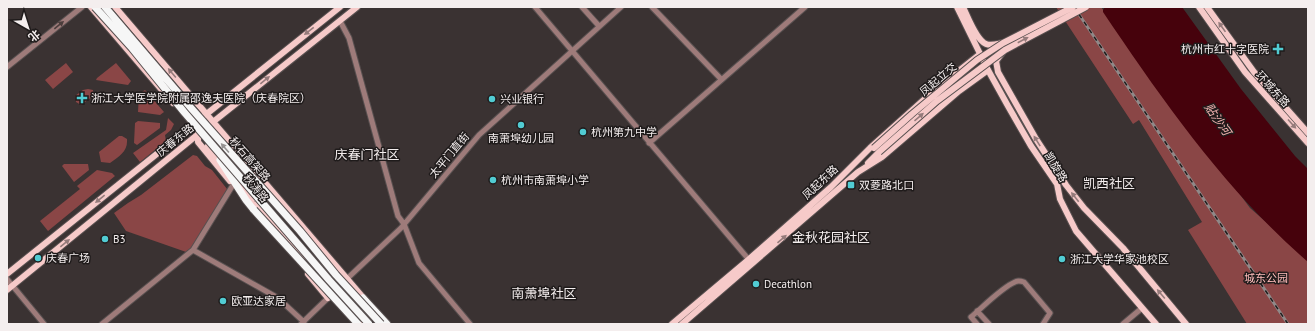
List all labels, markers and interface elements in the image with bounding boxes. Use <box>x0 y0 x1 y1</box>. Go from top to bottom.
north arrow <box>8 8 48 48</box>
one-way arrow <box>54 21 65 29</box>
one-way arrow <box>1218 22 1226 33</box>
text: 北 <box>26 27 43 45</box>
one-way arrow <box>304 27 315 36</box>
one-way arrow <box>1018 37 1029 43</box>
place label: 杭州市红十字医院 <box>1181 42 1269 56</box>
marker: 杭州市红十字医院 <box>1272 43 1284 55</box>
street label: 凤起立交 <box>917 59 959 99</box>
one-way arrow <box>167 68 176 78</box>
street label: 环城东路 <box>1253 68 1293 110</box>
one-way arrow <box>259 76 270 85</box>
place label: 浙江大学医学院附属邵逸夫医院（庆春院区） <box>91 91 311 105</box>
marker: 浙江大学医学院附属邵逸夫医院（庆春院区） <box>76 92 88 104</box>
place label: 兴业银行 <box>500 92 544 106</box>
marker: 兴业银行 <box>487 94 497 104</box>
water label: 贴沙河 <box>1202 100 1236 140</box>
one-way arrow <box>914 112 924 122</box>
one-way arrow <box>1287 119 1297 129</box>
marker: 南萧埠幼儿园 <box>516 120 526 130</box>
street label: 庆春东路 <box>153 121 197 159</box>
place label: 杭州第九中学 <box>591 125 657 139</box>
marker: 杭州第九中学 <box>578 127 588 137</box>
street label: 太平门直街 <box>426 129 472 181</box>
place label: 南萧埠幼儿园 <box>488 131 554 145</box>
street label: 秋石高架路 <box>226 134 274 184</box>
one-way arrow <box>1033 135 1041 146</box>
one-way arrow <box>221 142 230 153</box>
district label: 庆春门社区 <box>334 146 400 163</box>
street label: 凯旋路 <box>1042 149 1070 185</box>
street label: 凤起东路 <box>799 162 841 202</box>
street label: 秋涛路 <box>240 171 272 205</box>
place label: 杭州市南萧埠小学 <box>501 173 589 187</box>
marker: 杭州市南萧埠小学 <box>488 175 498 185</box>
district label: 凯西社区 <box>1083 175 1135 192</box>
place label: 双菱路北口 <box>859 178 914 192</box>
marker: 双菱路北口 <box>846 180 856 190</box>
one-way arrow <box>1071 191 1079 202</box>
one-way arrow <box>94 194 105 203</box>
district label: 金秋花园社区 <box>792 229 870 246</box>
place label: B3 <box>113 232 125 246</box>
marker: B3 <box>100 234 110 244</box>
one-way arrow <box>776 234 787 243</box>
one-way arrow <box>59 239 70 248</box>
place label: 庆春广场 <box>46 251 90 265</box>
place label: 浙江大学华家池校区 <box>1070 252 1169 266</box>
marker: 庆春广场 <box>33 253 43 263</box>
marker: 浙江大学华家池校区 <box>1057 254 1067 264</box>
park label: 城东公园 <box>1244 271 1288 285</box>
place label: Decathlon <box>764 277 812 291</box>
marker: Decathlon <box>751 279 761 289</box>
district label: 南萧埠社区 <box>511 285 577 302</box>
one-way arrow <box>1156 289 1165 299</box>
place label: 欧亚达家居 <box>231 294 286 308</box>
marker: 欧亚达家居 <box>218 296 228 306</box>

